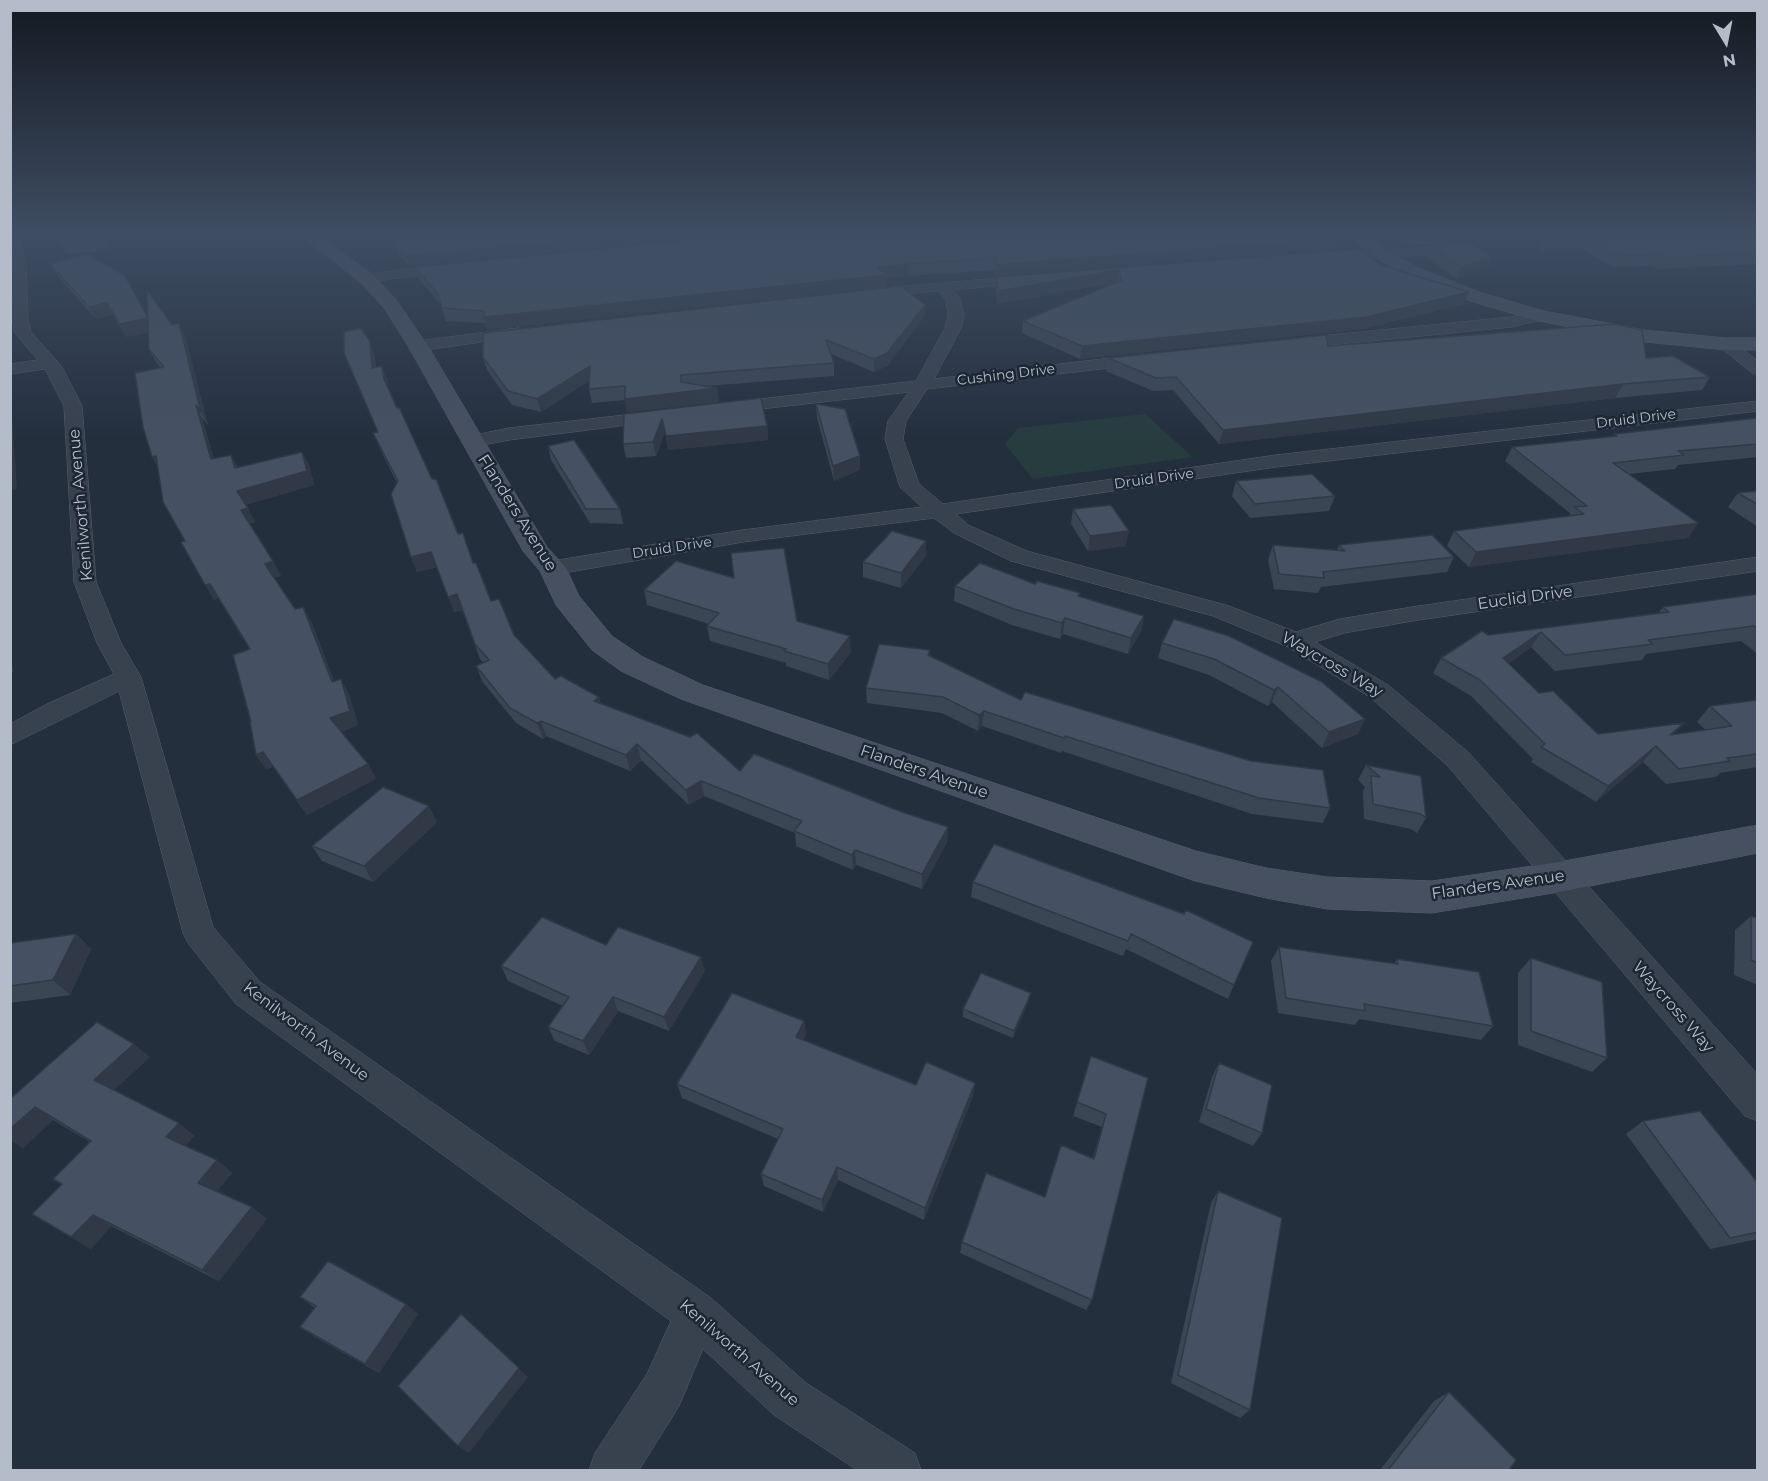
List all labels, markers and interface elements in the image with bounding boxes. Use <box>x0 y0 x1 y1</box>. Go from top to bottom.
north arrow <box>1696 12 1756 72</box>
text: N <box>1721 50 1737 71</box>
street label: Cushing Drive <box>956 361 1056 389</box>
street label: Druid Drive <box>1595 406 1677 432</box>
street label: Kenilworth Avenue <box>65 428 97 582</box>
street label: Flanders Avenue <box>473 451 561 575</box>
street label: Druid Drive <box>1113 465 1195 493</box>
street label: Druid Drive <box>631 533 713 563</box>
street label: Euclid Drive <box>1476 582 1574 614</box>
street label: Waycross Way <box>1278 628 1386 702</box>
street label: Flanders Avenue <box>858 741 990 803</box>
street label: Flanders Avenue <box>1430 866 1566 904</box>
street label: Waycross Way <box>1628 958 1718 1056</box>
street label: Kenilworth Avenue <box>239 978 373 1086</box>
street label: Kenilworth Avenue <box>675 1296 803 1410</box>

